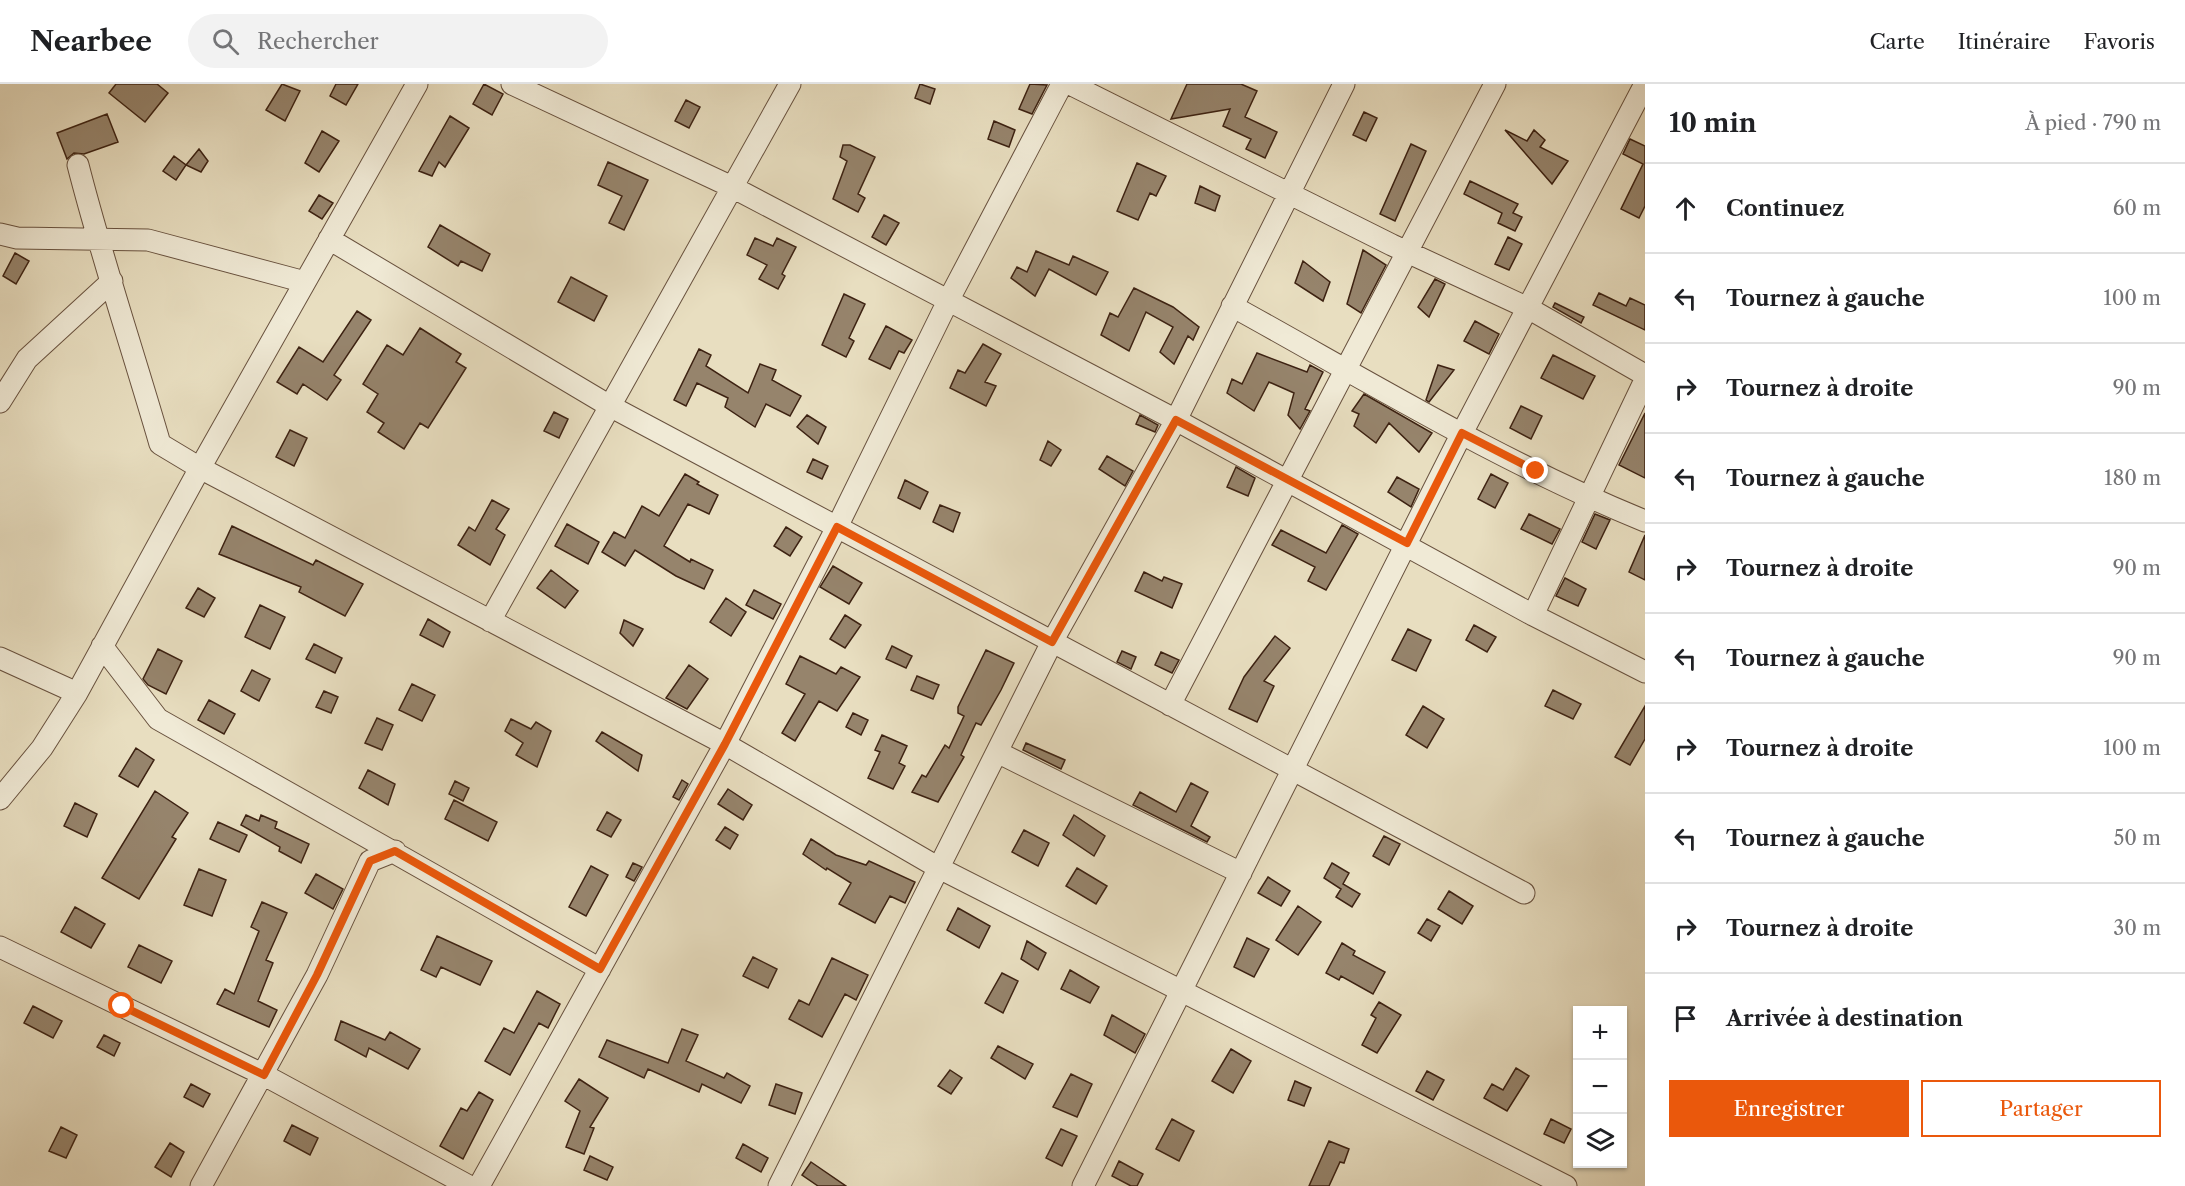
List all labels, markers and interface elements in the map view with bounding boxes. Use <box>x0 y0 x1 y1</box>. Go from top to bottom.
search box <box>188 14 608 68</box>
text: Nearbee <box>30 24 152 58</box>
icon: search <box>209 25 242 58</box>
text: Rechercher <box>257 28 379 55</box>
text: Carte <box>1869 29 1925 54</box>
text: Itinéraire <box>1958 29 2051 54</box>
text: Favoris <box>2084 29 2155 54</box>
text: 10 min <box>1669 107 1757 139</box>
text: À pied · 790 m <box>2025 111 2161 135</box>
icon: ahead <box>1669 192 1702 225</box>
text: Continuez <box>1726 195 1845 222</box>
text: 60 m <box>2113 196 2161 220</box>
icon: left <box>1669 282 1702 315</box>
text: Tournez à gauche <box>1726 285 1925 312</box>
text: 100 m <box>2103 286 2161 310</box>
icon: right <box>1669 372 1702 405</box>
text: Tournez à droite <box>1726 375 1913 402</box>
text: 90 m <box>2113 376 2161 400</box>
route end <box>1522 457 1548 483</box>
icon: left <box>1669 462 1702 495</box>
text: Tournez à gauche <box>1726 465 1925 492</box>
text: 180 m <box>2104 466 2161 490</box>
icon: right <box>1669 552 1702 585</box>
text: Tournez à droite <box>1726 555 1913 582</box>
text: 90 m <box>2113 556 2161 580</box>
icon: left <box>1669 642 1702 675</box>
text: Tournez à gauche <box>1726 645 1925 672</box>
text: 90 m <box>2113 646 2161 670</box>
icon: right <box>1669 732 1702 765</box>
text: Tournez à droite <box>1726 735 1913 762</box>
text: 100 m <box>2103 736 2161 760</box>
icon: left <box>1669 822 1702 855</box>
text: Tournez à gauche <box>1726 825 1925 852</box>
text: 50 m <box>2114 826 2161 850</box>
icon: right <box>1669 912 1702 945</box>
text: Tournez à droite <box>1726 915 1913 942</box>
text: 30 m <box>2113 916 2161 940</box>
route start <box>108 992 134 1018</box>
icon: arrive <box>1669 1002 1702 1035</box>
text: Arrivée à destination <box>1726 1005 1963 1032</box>
map controls <box>1573 1006 1627 1168</box>
button: + <box>1573 1006 1627 1060</box>
button: − <box>1573 1060 1627 1114</box>
button: Enregistrer <box>1669 1080 1909 1137</box>
button: Partager <box>1921 1080 2161 1137</box>
button: layers <box>1573 1114 1627 1168</box>

